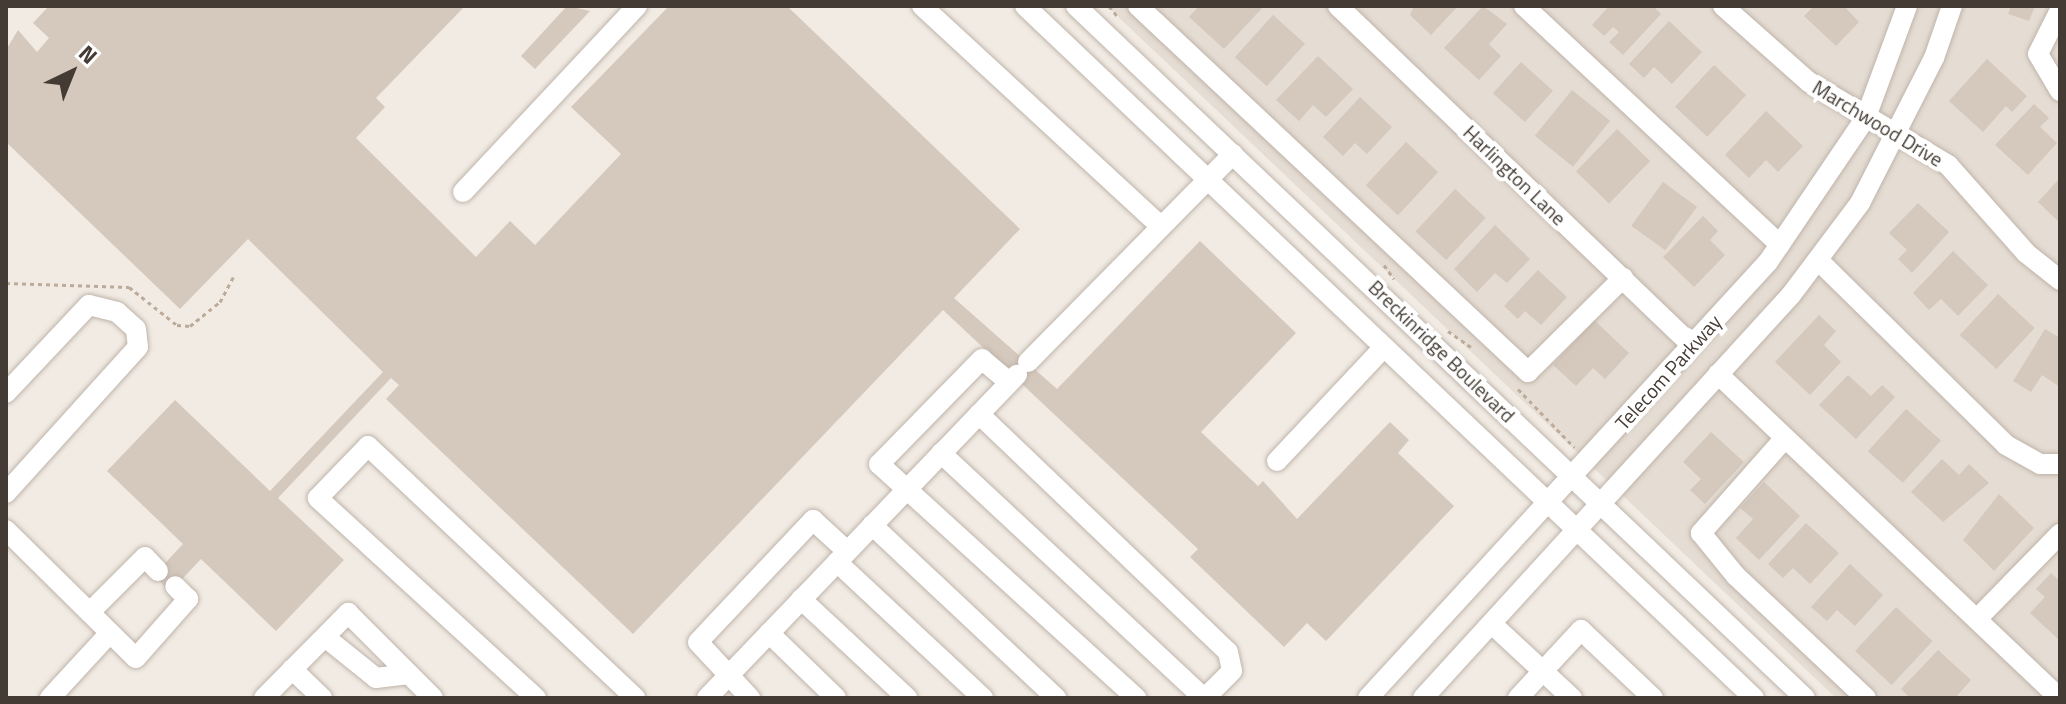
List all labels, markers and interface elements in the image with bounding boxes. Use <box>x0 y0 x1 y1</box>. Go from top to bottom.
north arrow <box>32 32 112 112</box>
text: N <box>71 37 106 72</box>
street label: Marchwood Drive <box>1808 75 1948 171</box>
street label: Harlington Lane <box>1459 120 1571 230</box>
street label: Breckinridge Boulevard <box>1364 275 1520 427</box>
street label: Telecom Parkway <box>1610 309 1726 435</box>

